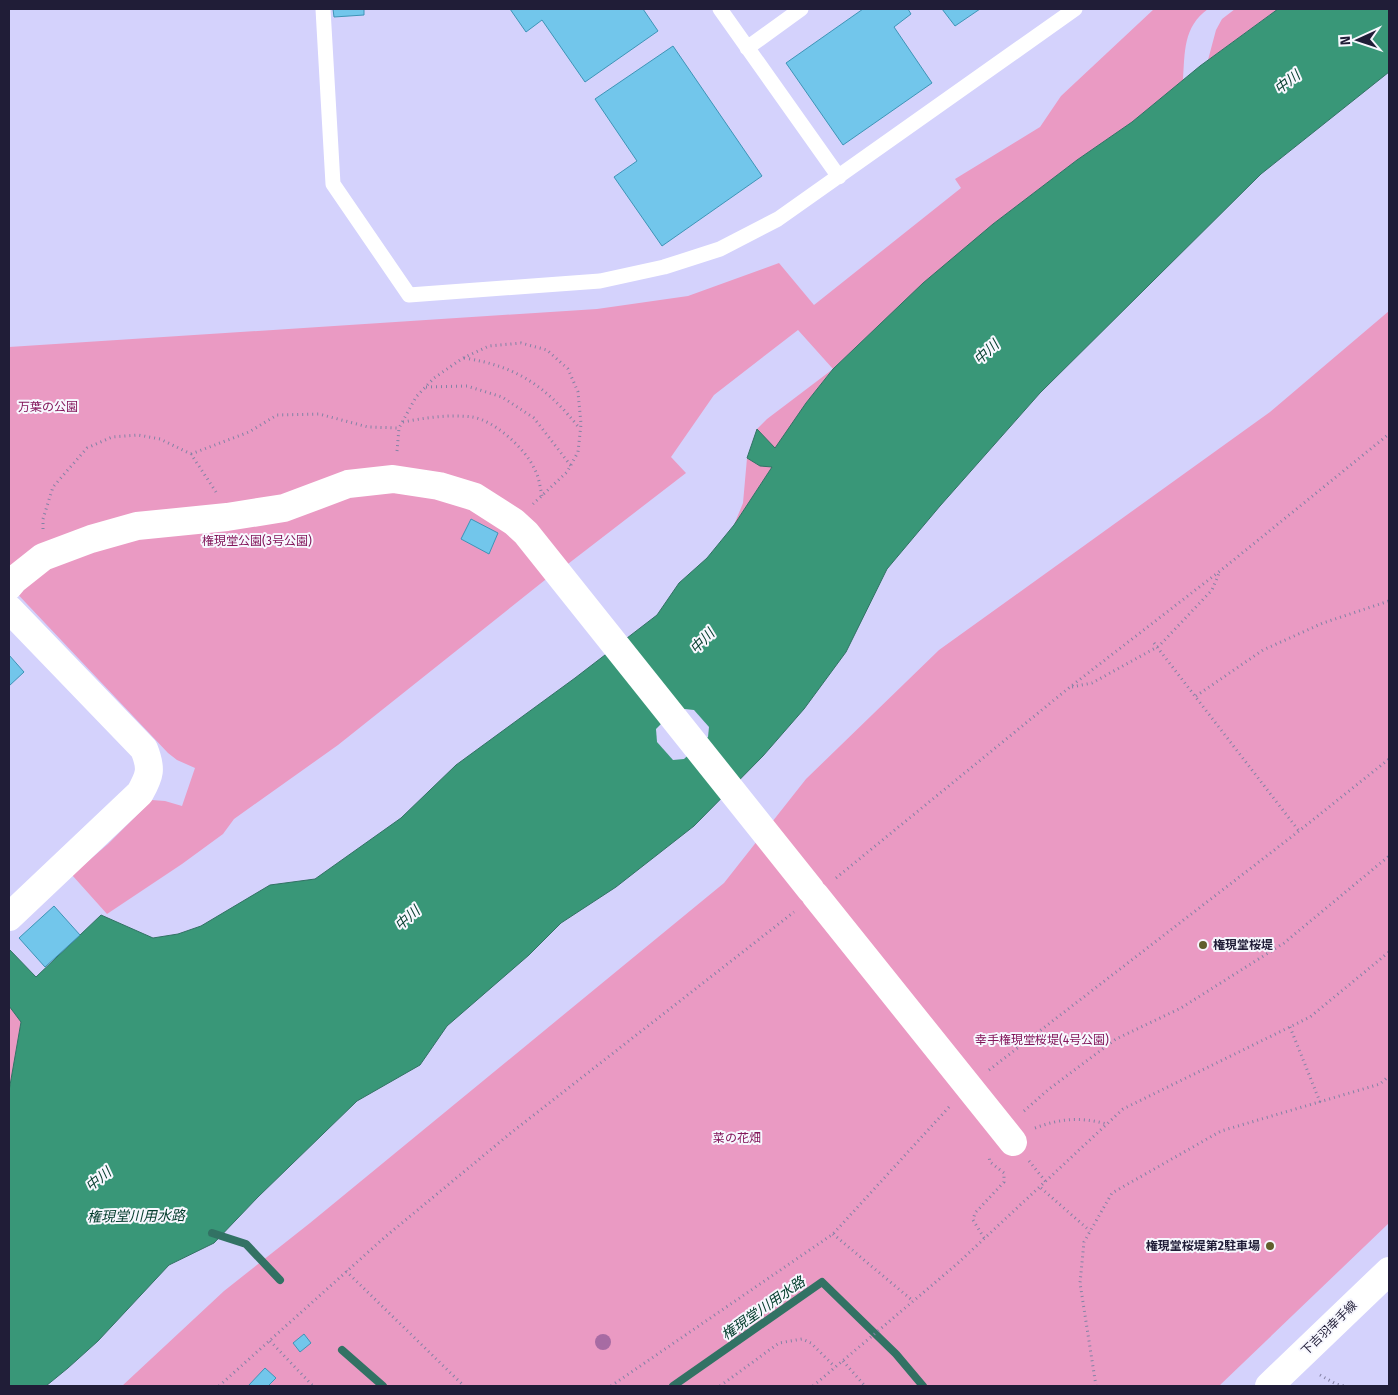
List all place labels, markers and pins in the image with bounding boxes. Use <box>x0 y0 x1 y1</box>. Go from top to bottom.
place label: 権現堂桜堤 <box>1213 938 1273 952</box>
marker: 権現堂桜堤 <box>1197 939 1209 951</box>
place label: 権現堂桜堤第2駐車場 <box>1146 1239 1260 1253</box>
marker: 権現堂桜堤第2駐車場 <box>1264 1240 1276 1252</box>

